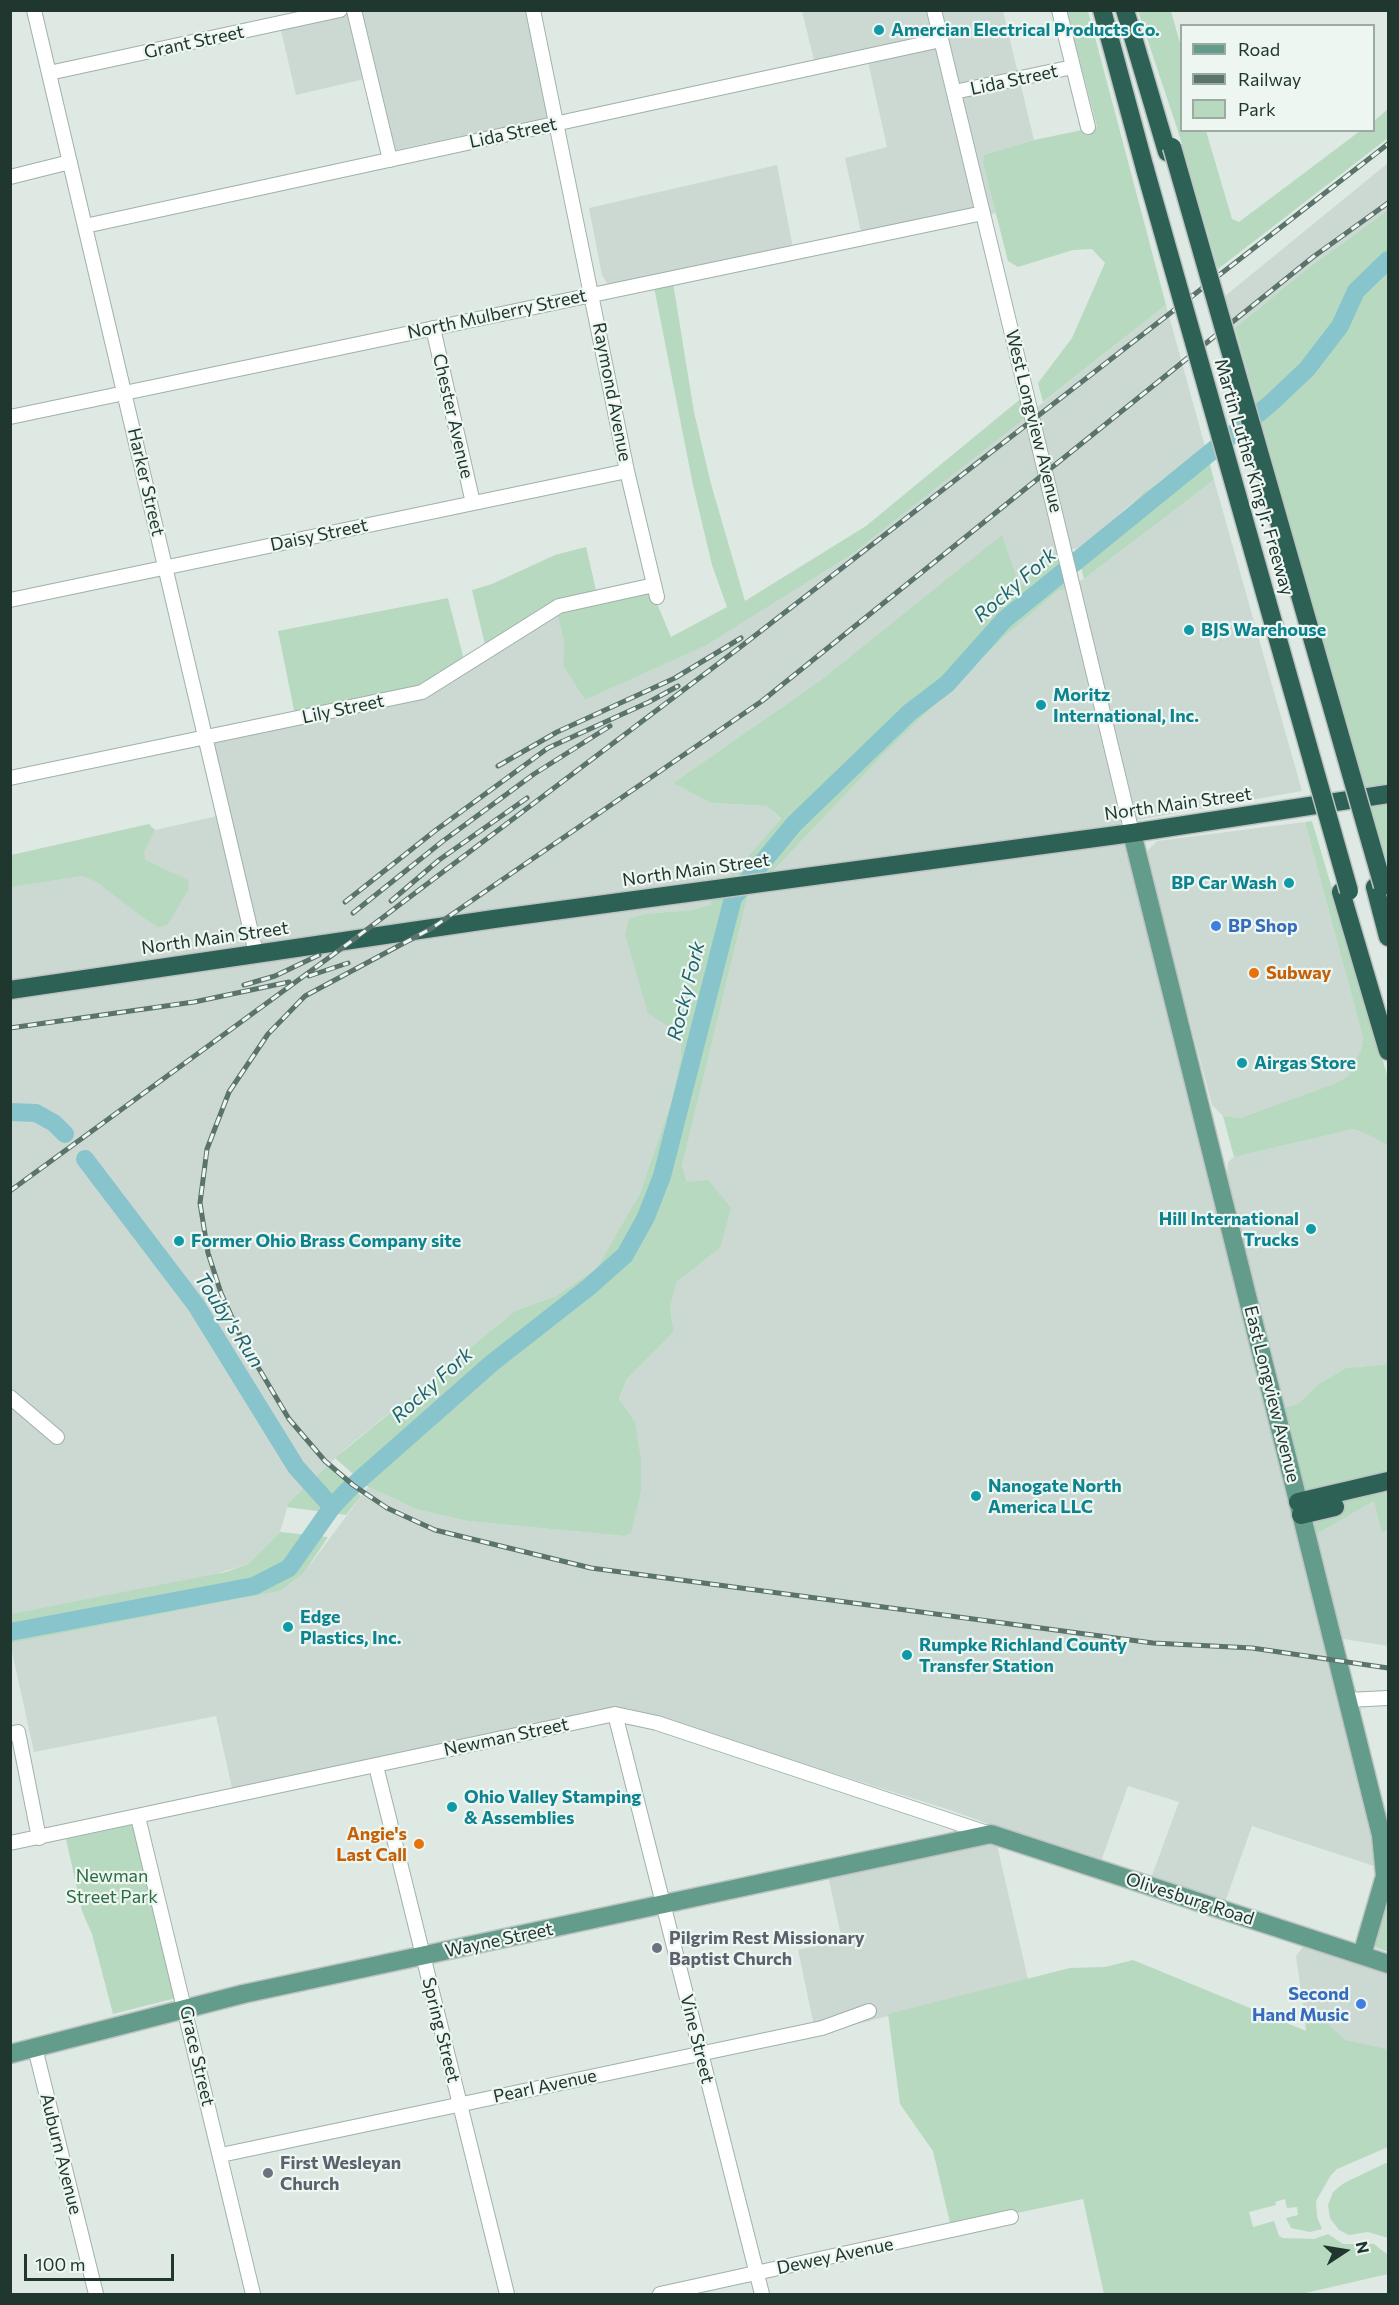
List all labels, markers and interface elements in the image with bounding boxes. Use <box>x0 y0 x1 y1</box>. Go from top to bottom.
place label: Amercian Electrical Products Co. <box>891 19 1160 41</box>
street label: Grant Street <box>142 21 246 63</box>
marker: Amercian Electrical Products Co. <box>872 23 886 37</box>
legend <box>1180 24 1375 132</box>
text: Road <box>1238 38 1280 60</box>
street label: Lida Street <box>968 60 1060 100</box>
text: Railway <box>1238 68 1301 90</box>
text: Park <box>1238 98 1276 120</box>
street label: Lida Street <box>467 113 559 153</box>
street label: North Mulberry Street <box>405 284 589 344</box>
street label: Raymond Avenue <box>588 321 636 463</box>
street label: West Longview Avenue <box>1001 327 1067 515</box>
street label: Chester Avenue <box>428 351 478 481</box>
street label: Martin Luther King Jr. Freeway <box>1210 356 1298 598</box>
street label: Harker Street <box>123 426 169 538</box>
street label: Daisy Street <box>268 514 370 556</box>
water label: Rocky Fork <box>969 543 1061 627</box>
place label: BJS Warehouse <box>1201 619 1326 641</box>
marker: BJS Warehouse <box>1182 623 1196 637</box>
place label: Moritz International, Inc. <box>1053 684 1199 726</box>
street label: Lily Street <box>300 690 386 728</box>
marker: Moritz International, Inc. <box>1034 698 1048 712</box>
street label: North Main Street <box>1103 783 1253 825</box>
street label: North Main Street <box>621 849 771 891</box>
place label: BP Car Wash <box>1171 872 1277 894</box>
marker: BP Car Wash <box>1282 876 1296 890</box>
place label: BP Shop <box>1228 915 1298 937</box>
street label: North Main Street <box>140 917 290 959</box>
marker: BP Shop <box>1209 919 1223 933</box>
water label: Rocky Fork <box>662 939 710 1043</box>
place label: Subway <box>1266 962 1331 984</box>
marker: Subway <box>1247 966 1261 980</box>
place label: Airgas Store <box>1254 1052 1356 1074</box>
marker: Airgas Store <box>1235 1056 1249 1070</box>
place label: Hill International Trucks <box>1159 1208 1299 1250</box>
marker: Hill International Trucks <box>1304 1222 1318 1236</box>
place label: Former Ohio Brass Company site <box>191 1230 461 1252</box>
marker: Former Ohio Brass Company site <box>172 1234 186 1248</box>
water label: Touby's Run <box>189 1268 269 1372</box>
street label: East Longview Avenue <box>1240 1303 1304 1485</box>
water label: Rocky Fork <box>386 1342 478 1428</box>
place label: Nanogate North America LLC <box>988 1475 1122 1518</box>
marker: Nanogate North America LLC <box>969 1489 983 1503</box>
place label: Edge Plastics, Inc. <box>300 1606 402 1648</box>
marker: Edge Plastics, Inc. <box>281 1620 295 1634</box>
place label: Rumpke Richland County Transfer Station <box>919 1634 1127 1676</box>
marker: Rumpke Richland County Transfer Station <box>900 1648 914 1662</box>
street label: Newman Street <box>442 1713 570 1761</box>
place label: Ohio Valley Stamping & Assemblies <box>464 1786 641 1828</box>
marker: Ohio Valley Stamping & Assemblies <box>445 1800 459 1814</box>
place label: Angie's Last Call <box>336 1823 407 1866</box>
marker: Angie's Last Call <box>412 1837 426 1851</box>
park label: Newman Street Park <box>66 1865 158 1908</box>
street label: Olivesburg Road <box>1123 1868 1257 1930</box>
street label: Wayne Street <box>443 1918 555 1962</box>
place label: Pilgrim Rest Missionary Baptist Church <box>669 1927 865 1970</box>
marker: Pilgrim Rest Missionary Baptist Church <box>650 1941 664 1955</box>
street label: Spring Street <box>418 1975 464 2085</box>
place label: Second Hand Music <box>1252 1983 1349 2026</box>
street label: Vine Street <box>675 1992 719 2086</box>
marker: Second Hand Music <box>1354 1997 1368 2011</box>
street label: Grace Street <box>175 2004 219 2108</box>
street label: Pearl Avenue <box>491 2065 599 2107</box>
street label: Auburn Avenue <box>36 2091 86 2217</box>
place label: First Wesleyan Church <box>280 2152 401 2194</box>
marker: First Wesleyan Church <box>261 2166 275 2180</box>
north arrow <box>1315 2221 1375 2281</box>
street label: Dewey Avenue <box>775 2233 895 2279</box>
text: N <box>1353 2239 1374 2255</box>
scale bar <box>27 2242 177 2280</box>
text: 100 m <box>35 2253 85 2275</box>

